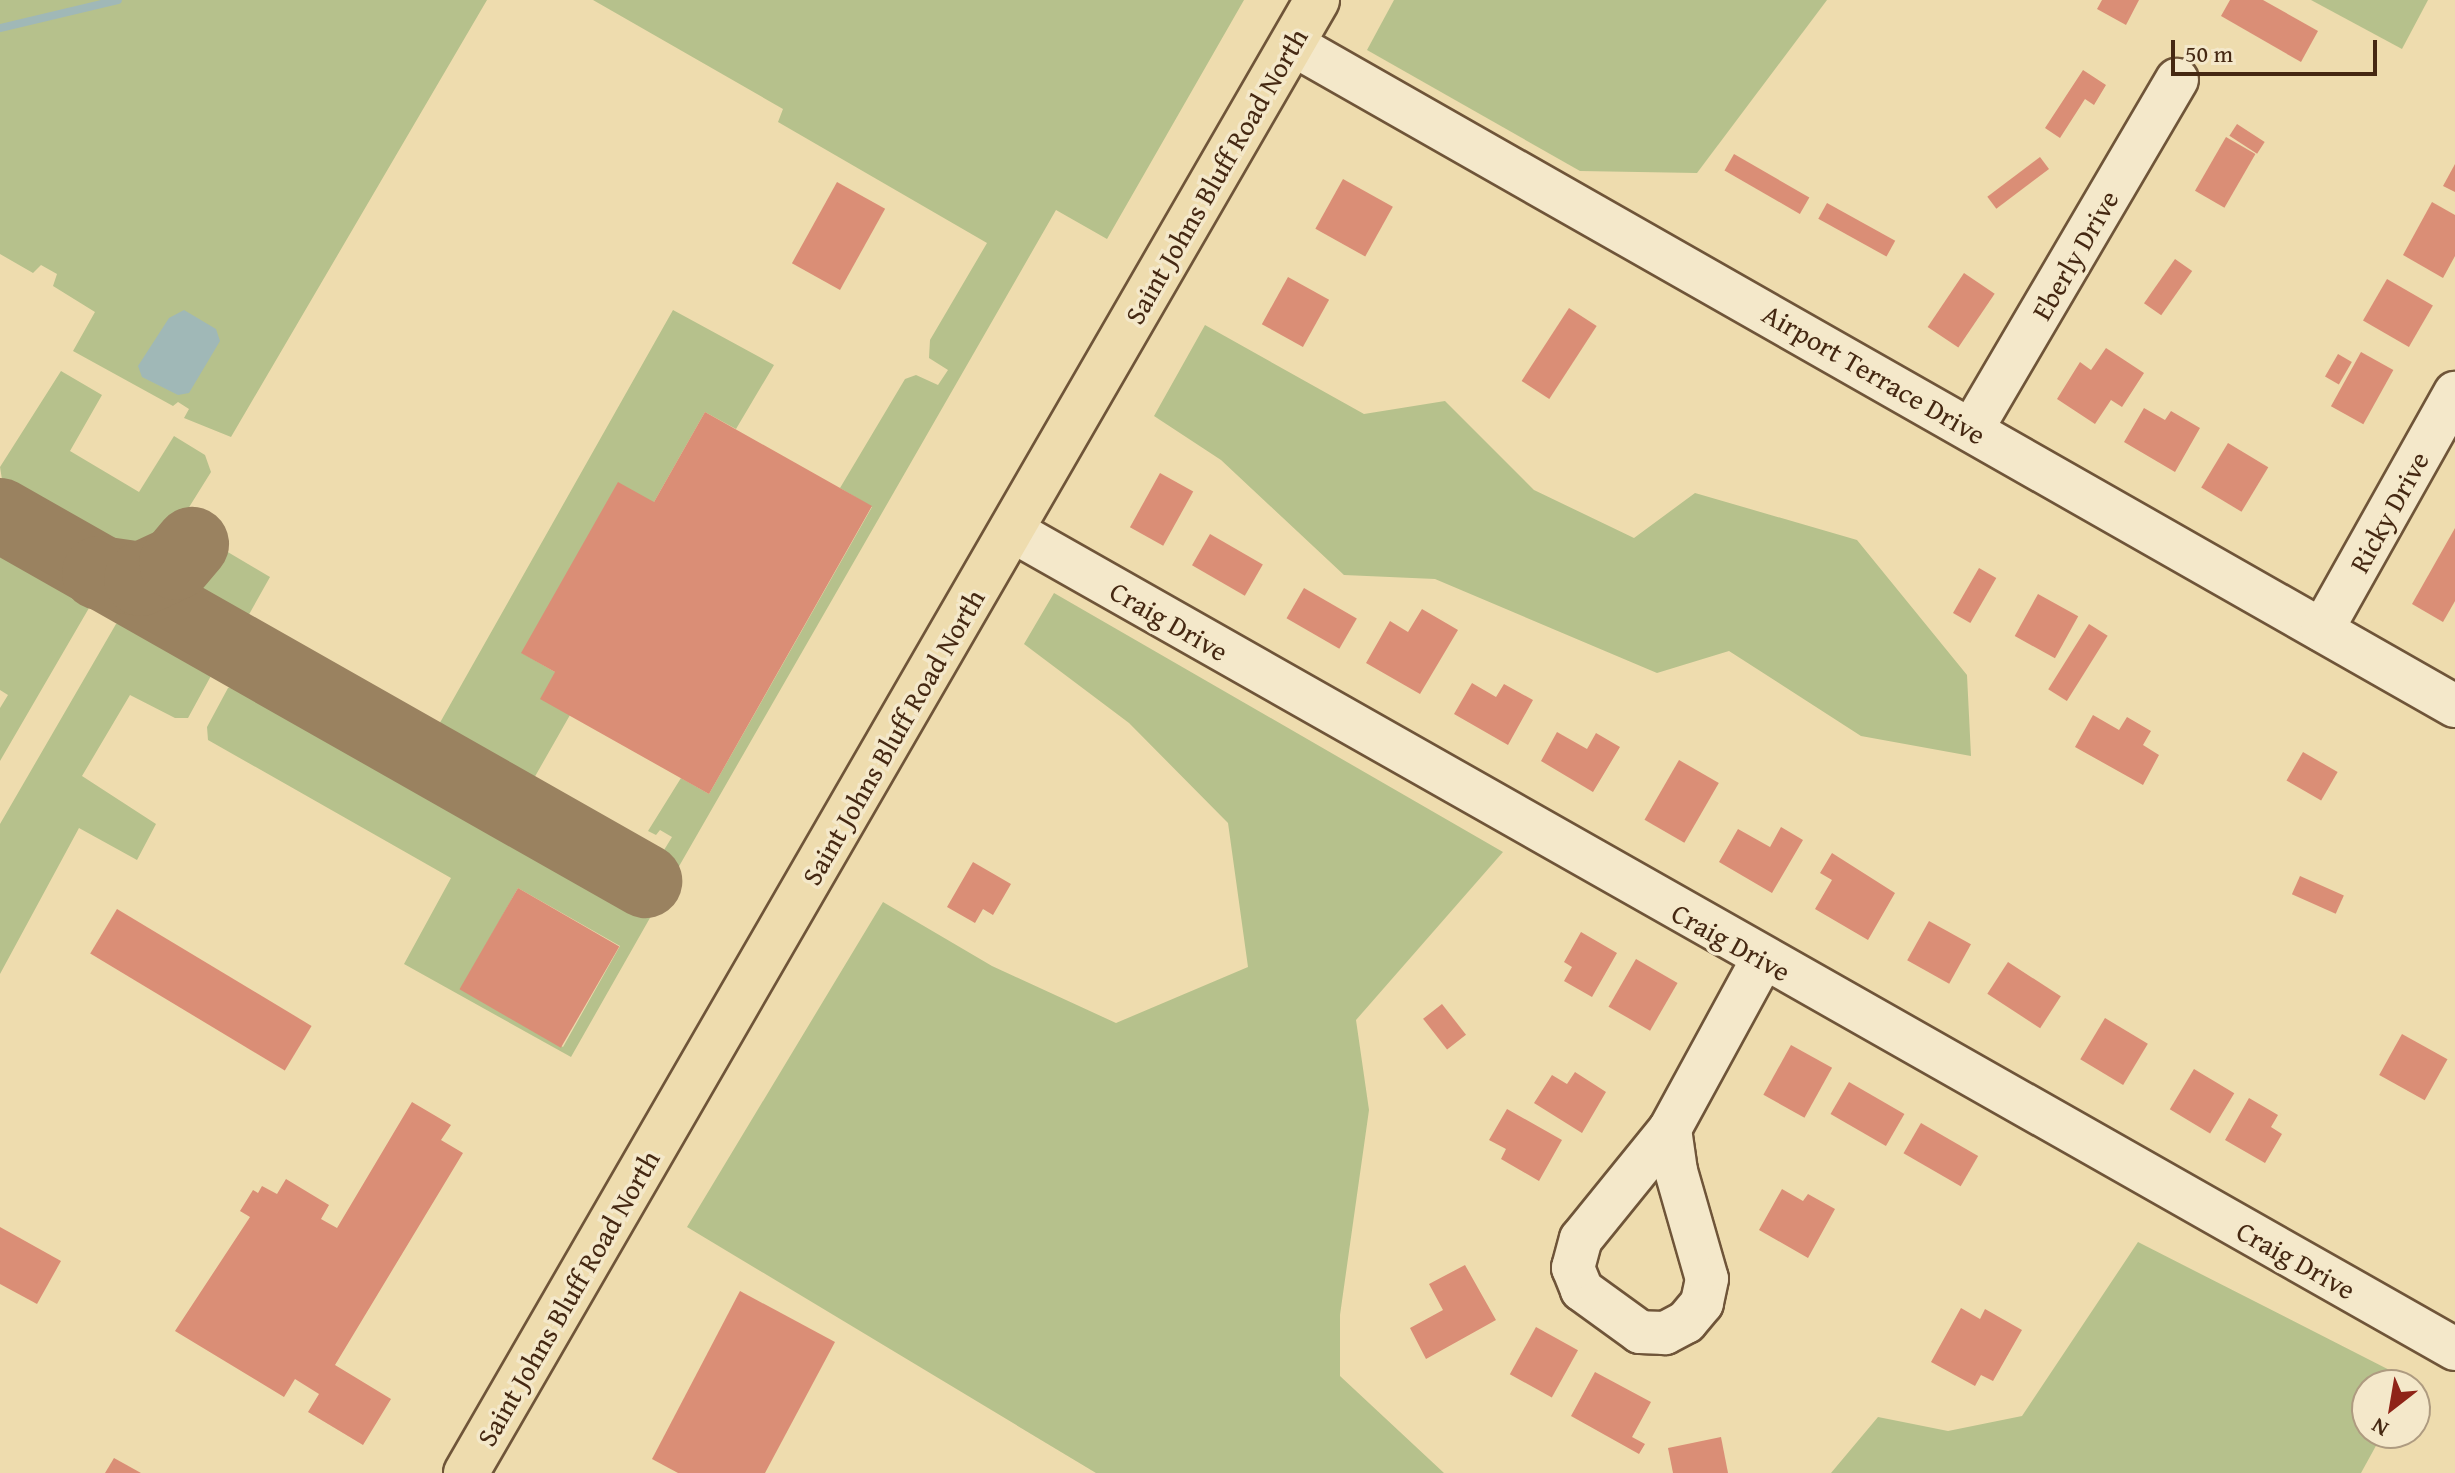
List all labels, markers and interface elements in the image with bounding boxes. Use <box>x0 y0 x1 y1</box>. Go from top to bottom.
street label: Saint Johns Bluff Road North <box>1117 22 1315 330</box>
scale bar <box>2175 24 2381 74</box>
text: 50 m <box>2185 36 2233 71</box>
street label: Eberly Drive <box>2024 184 2126 326</box>
street label: Airport Terrace Drive <box>1757 297 1991 451</box>
street label: Ricky Drive <box>2342 446 2436 578</box>
street label: Craig Drive <box>1104 574 1234 668</box>
street label: Saint Johns Bluff Road North <box>794 583 992 891</box>
street label: Craig Drive <box>1666 896 1796 988</box>
street label: Saint Johns Bluff Road North <box>469 1144 667 1452</box>
street label: Craig Drive <box>2231 1214 2361 1306</box>
north arrow <box>2351 1369 2431 1449</box>
text: N <box>2365 1410 2394 1445</box>

